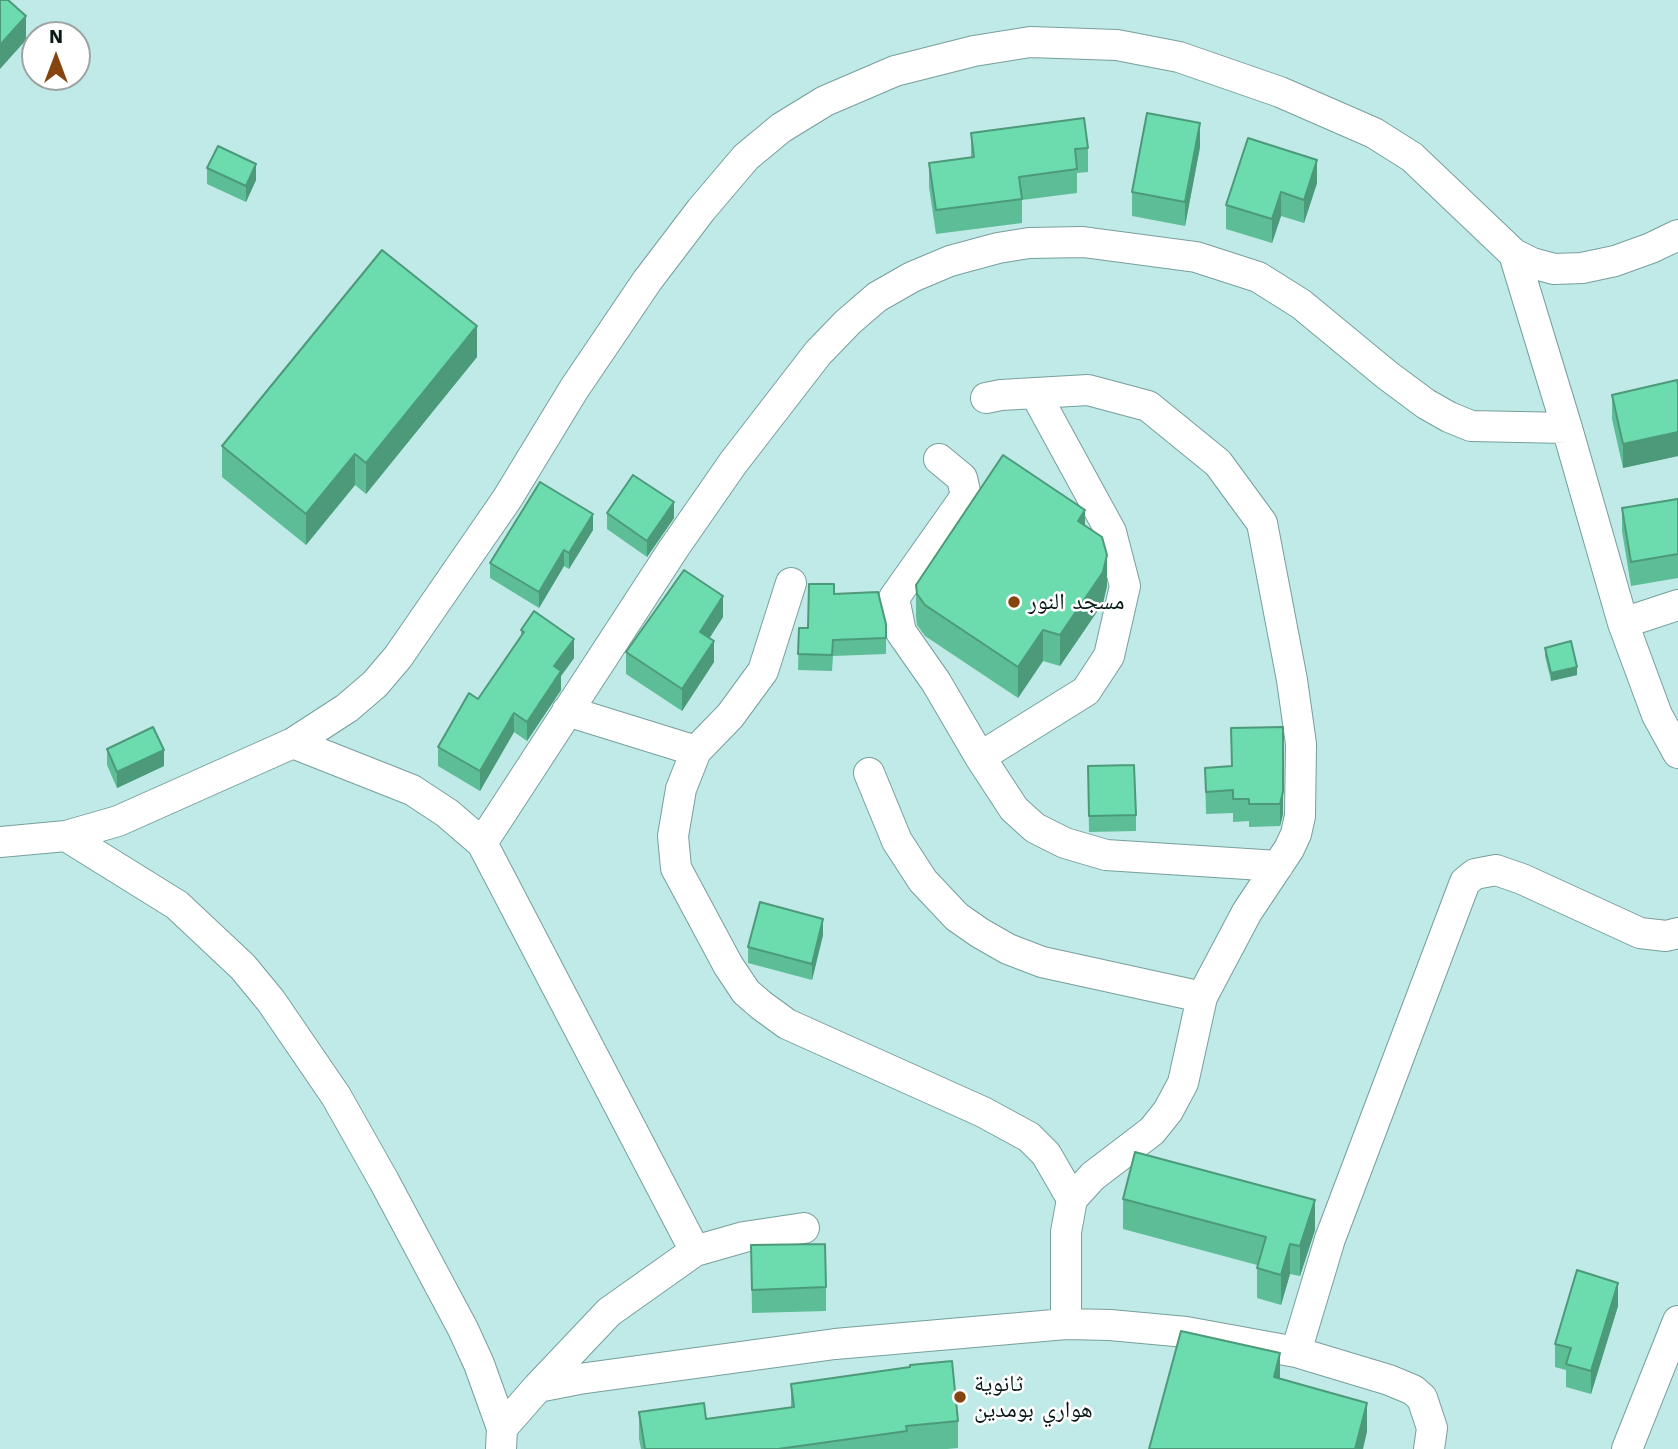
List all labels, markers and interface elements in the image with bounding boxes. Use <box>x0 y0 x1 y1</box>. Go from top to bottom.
north arrow <box>21 21 91 91</box>
text: N <box>49 25 63 48</box>
place label: مسجد النور <box>1028 588 1125 616</box>
marker: مسجد النور <box>1006 594 1022 610</box>
place label: ثانوية هواري بومدين <box>974 1370 1093 1424</box>
marker: ثانوية هواري بومدين <box>952 1389 968 1405</box>

